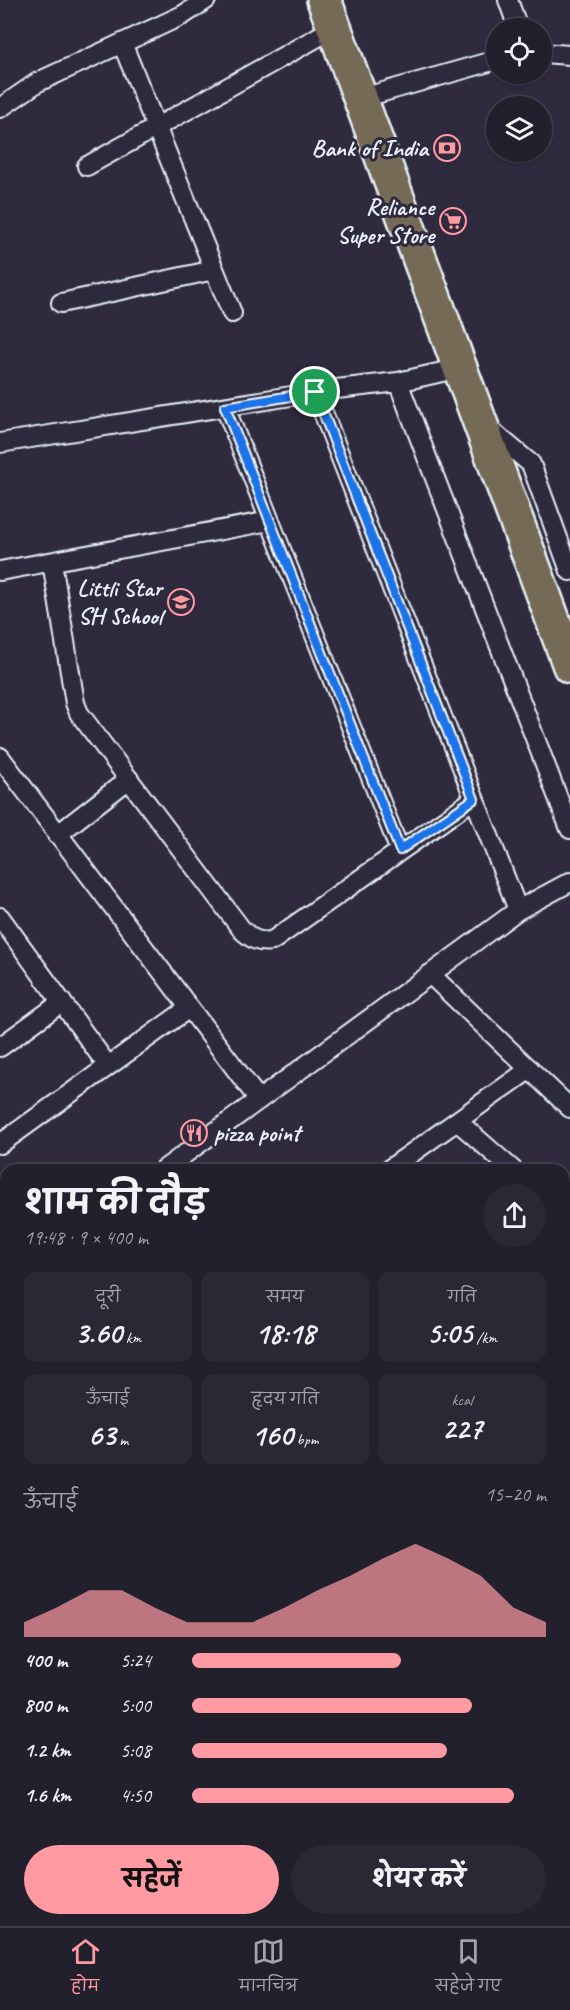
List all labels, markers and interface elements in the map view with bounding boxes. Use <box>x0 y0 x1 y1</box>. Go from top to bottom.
map controls <box>486 18 552 162</box>
button: locate <box>486 18 552 84</box>
button: layers <box>486 96 552 162</box>
place label: Bank of India <box>312 133 430 163</box>
bank icon: Bank of India <box>432 133 462 163</box>
place label: Reliance Super Store <box>337 192 436 250</box>
supermarket icon: Reliance Super Store <box>438 206 468 236</box>
pin <box>289 366 340 417</box>
icon: arrive <box>298 375 331 408</box>
place label: Littli Star SH School <box>77 573 167 631</box>
school or university icon: Littli Star SH School <box>166 587 196 617</box>
restaurant icon: pizza point <box>179 1118 209 1148</box>
place label: pizza point <box>214 1118 304 1148</box>
text: शाम की दौड़ <box>24 1181 207 1223</box>
button: share <box>483 1184 546 1247</box>
text: 19:48 · 9 × 400 m <box>24 1225 148 1250</box>
text: दूरी <box>95 1287 121 1307</box>
text: समय <box>266 1287 304 1307</box>
text: गति <box>447 1287 477 1307</box>
text: 3.60 <box>75 1314 122 1352</box>
text: 18:18 <box>255 1314 315 1352</box>
text: 5:05 <box>427 1314 472 1352</box>
text: km <box>122 1328 141 1348</box>
text: /km <box>472 1328 497 1348</box>
text: ऊँचाई <box>87 1389 129 1409</box>
text: हृदय गति <box>251 1389 319 1409</box>
text: kcal <box>451 1390 473 1410</box>
text: 227 <box>442 1410 482 1448</box>
text: 63 <box>88 1416 115 1454</box>
text: 160 <box>252 1416 293 1454</box>
text: m <box>115 1430 128 1450</box>
text: bpm <box>293 1430 318 1450</box>
text: 15–20 m <box>485 1482 546 1507</box>
text: ऊँचाई <box>24 1489 78 1514</box>
text: 400 m <box>24 1648 67 1673</box>
text: 5:24 <box>120 1648 151 1673</box>
text: 800 m <box>24 1693 67 1718</box>
text: 5:00 <box>120 1693 151 1718</box>
text: 1.2 km <box>24 1738 71 1763</box>
text: 5:08 <box>120 1738 151 1763</box>
text: 1.6 km <box>24 1783 71 1808</box>
text: 4:50 <box>120 1783 151 1808</box>
button: सहेजें <box>24 1845 279 1914</box>
button: शेयर करें <box>291 1845 546 1914</box>
tab: होम <box>69 1935 102 2003</box>
tab: मानचित्र <box>239 1935 298 2003</box>
tab: सहेजे गए <box>435 1935 501 2003</box>

